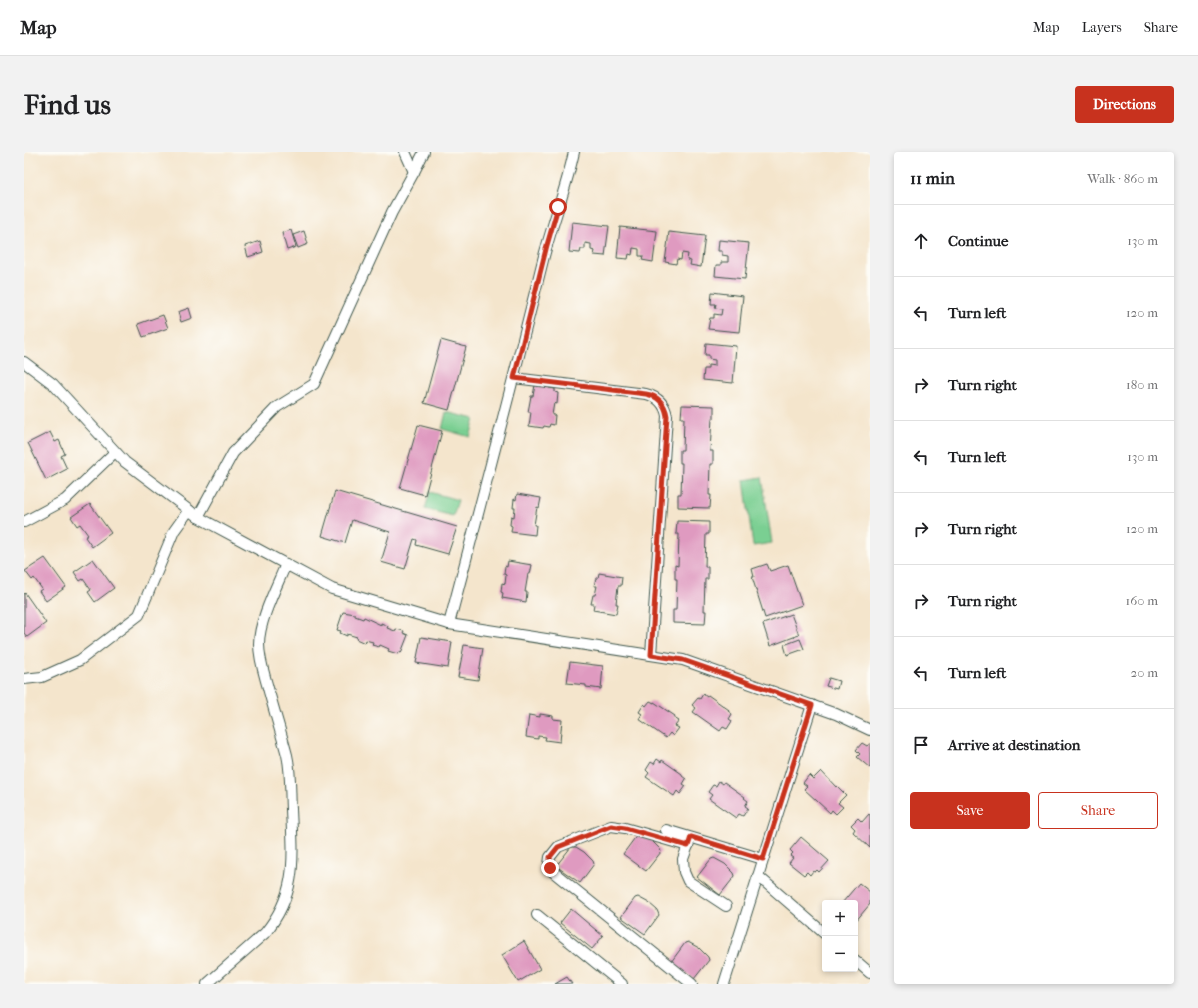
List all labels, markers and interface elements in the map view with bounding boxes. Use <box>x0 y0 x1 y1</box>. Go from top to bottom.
text: Map <box>20 17 56 39</box>
text: Map <box>1033 19 1060 36</box>
text: Layers <box>1082 19 1122 36</box>
text: Share <box>1144 19 1178 36</box>
button: Directions <box>1075 86 1174 123</box>
text: Find us <box>24 88 111 121</box>
text: 11 min <box>910 168 955 188</box>
text: Walk · 860 m <box>1087 171 1158 186</box>
route start <box>549 198 567 216</box>
icon: ahead <box>910 230 932 252</box>
text: Continue <box>948 232 1008 250</box>
text: 130 m <box>1127 233 1158 248</box>
icon: left <box>910 302 932 324</box>
text: Turn left <box>948 304 1006 322</box>
text: 120 m <box>1126 305 1158 320</box>
icon: right <box>910 374 932 396</box>
text: Turn right <box>948 376 1017 394</box>
text: 180 m <box>1126 377 1158 392</box>
icon: left <box>910 446 932 468</box>
text: Turn left <box>948 448 1006 466</box>
text: 130 m <box>1127 449 1158 464</box>
icon: right <box>910 518 932 540</box>
text: Turn right <box>948 520 1017 538</box>
text: 120 m <box>1126 521 1158 536</box>
icon: right <box>910 590 932 612</box>
text: Turn right <box>948 592 1017 610</box>
text: 160 m <box>1126 593 1158 608</box>
icon: left <box>910 662 932 684</box>
text: Turn left <box>948 664 1006 682</box>
text: 20 m <box>1131 665 1158 680</box>
icon: arrive <box>910 734 932 756</box>
text: Arrive at destination <box>948 736 1080 754</box>
button: Save <box>910 792 1030 829</box>
button: Share <box>1038 792 1158 829</box>
route end <box>541 859 559 877</box>
map controls <box>822 900 858 972</box>
button: + <box>822 900 858 936</box>
button: − <box>822 936 858 972</box>

